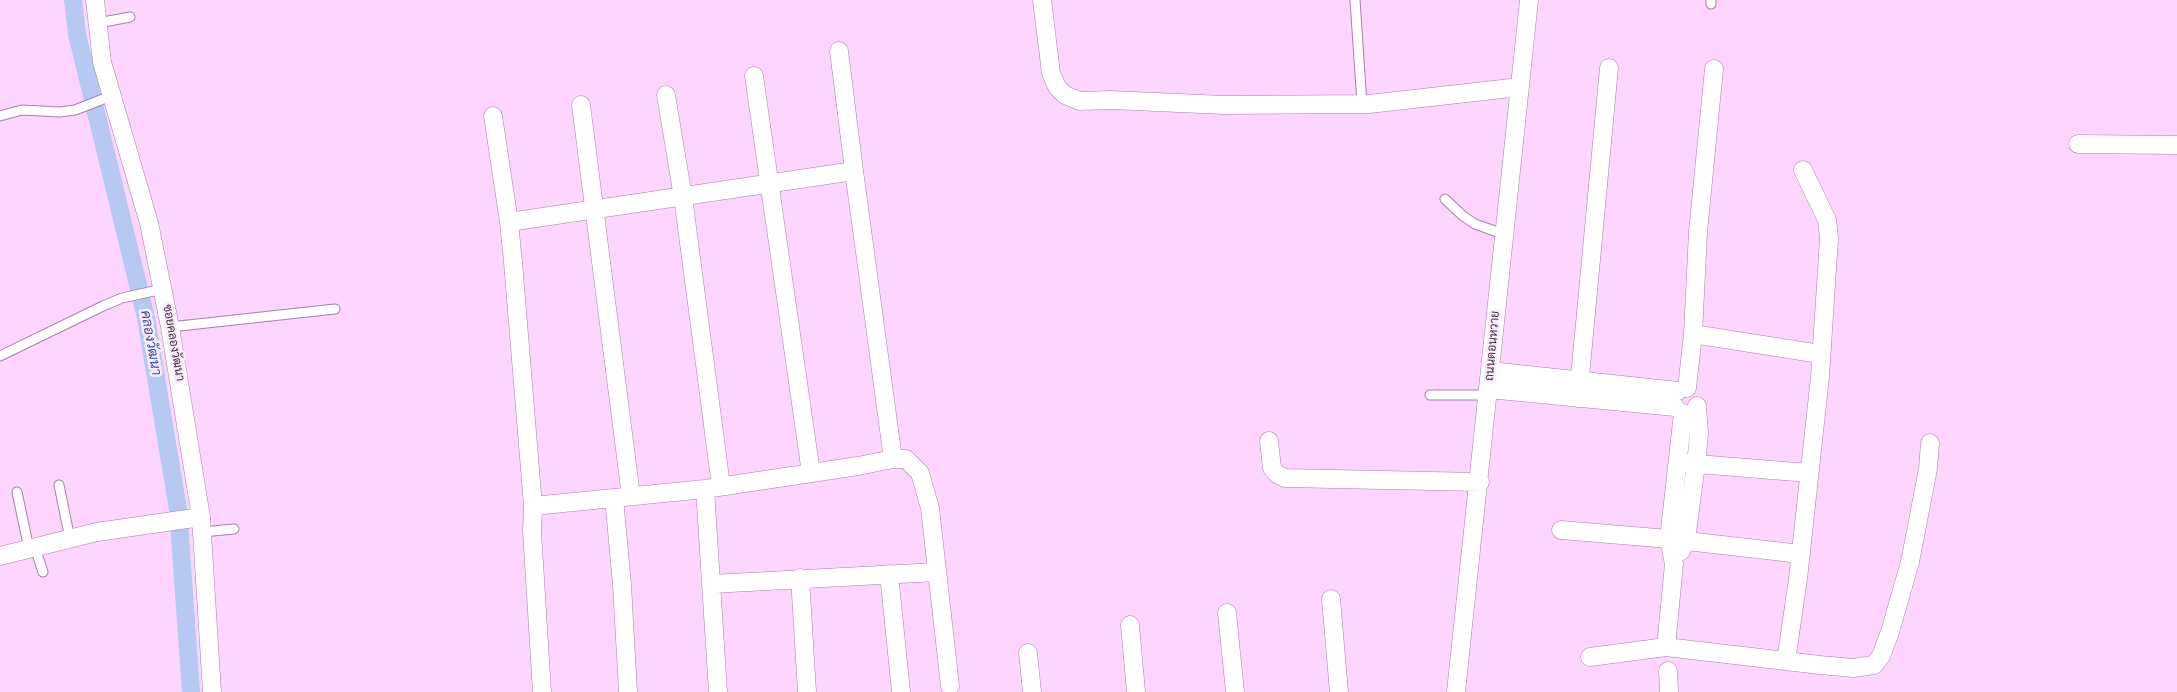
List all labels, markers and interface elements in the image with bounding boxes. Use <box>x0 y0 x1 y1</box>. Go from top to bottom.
street label: ซอยคลองวัฒนา <box>159 304 187 382</box>
water label: คลองวัฒนา <box>136 309 164 377</box>
street label: ถนนดอนหวาย <box>1483 310 1503 382</box>

